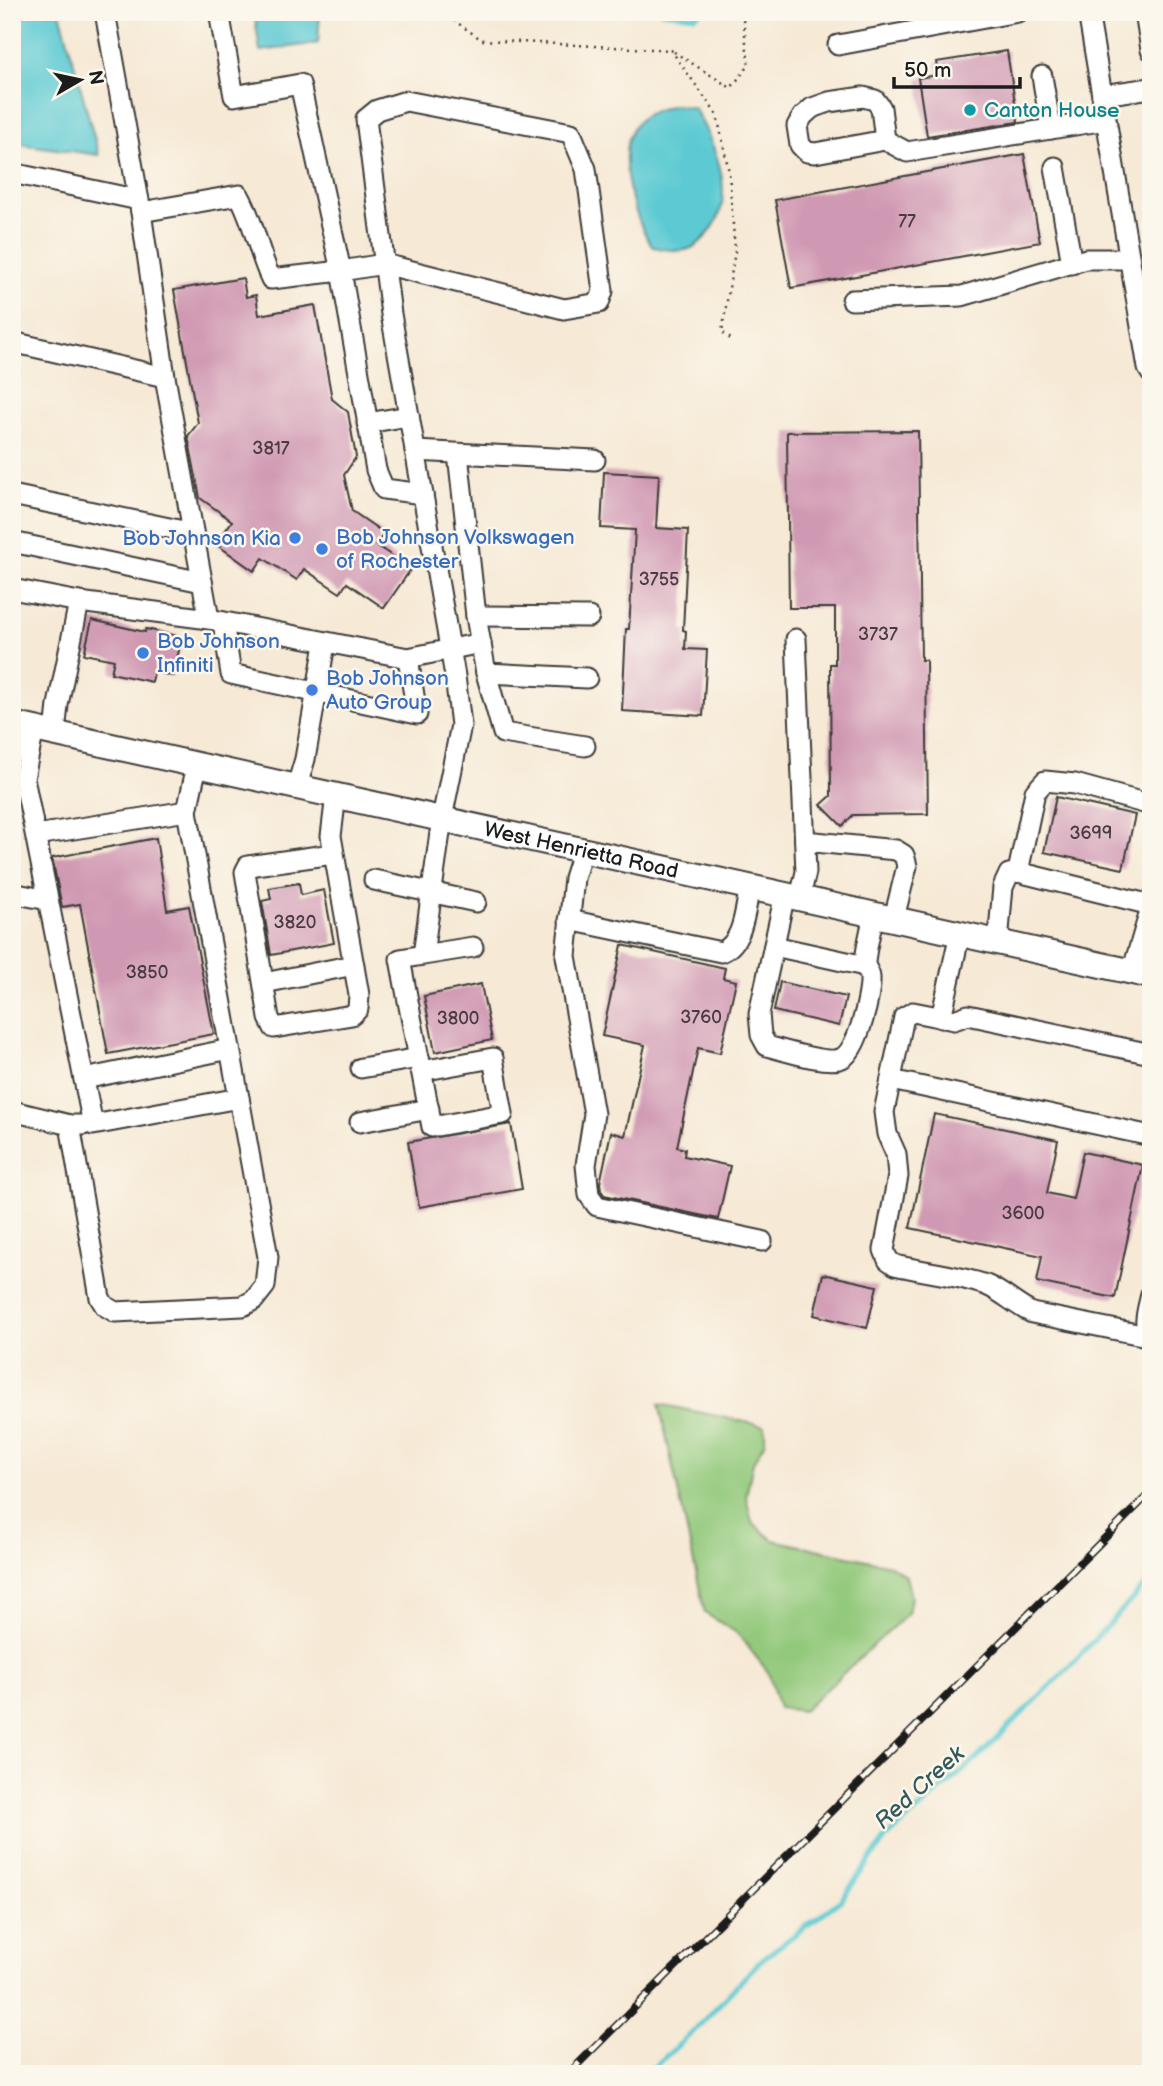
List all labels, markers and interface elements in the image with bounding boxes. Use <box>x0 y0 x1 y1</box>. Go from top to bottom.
north arrow <box>46 46 116 116</box>
scale bar <box>894 46 1020 90</box>
text: 50 m <box>904 58 951 83</box>
text: N <box>83 69 108 86</box>
place label: Canton House <box>984 98 1120 123</box>
marker: Canton House <box>962 102 978 118</box>
house number: 77 <box>898 211 916 232</box>
house number: 3817 <box>252 438 290 459</box>
place label: Bob Johnson Volkswagen of Rochester <box>336 525 575 574</box>
place label: Bob Johnson Kia <box>122 526 281 551</box>
marker: Bob Johnson Kia <box>287 530 303 546</box>
marker: Bob Johnson Volkswagen of Rochester <box>314 541 330 557</box>
house number: 3755 <box>639 569 679 590</box>
house number: 3737 <box>858 624 898 645</box>
place label: Bob Johnson Infiniti <box>157 629 280 678</box>
marker: Bob Johnson Infiniti <box>135 645 151 661</box>
place label: Bob Johnson Auto Group <box>326 666 449 715</box>
marker: Bob Johnson Auto Group <box>304 682 320 698</box>
street label: West Henrietta Road <box>482 817 681 884</box>
house number: 3699 <box>1070 823 1112 844</box>
house number: 3820 <box>274 912 316 933</box>
house number: 3850 <box>126 962 168 983</box>
house number: 3760 <box>680 1007 722 1028</box>
house number: 3800 <box>437 1008 479 1029</box>
house number: 3600 <box>1001 1203 1045 1224</box>
water label: Red Creek <box>869 1740 971 1835</box>

